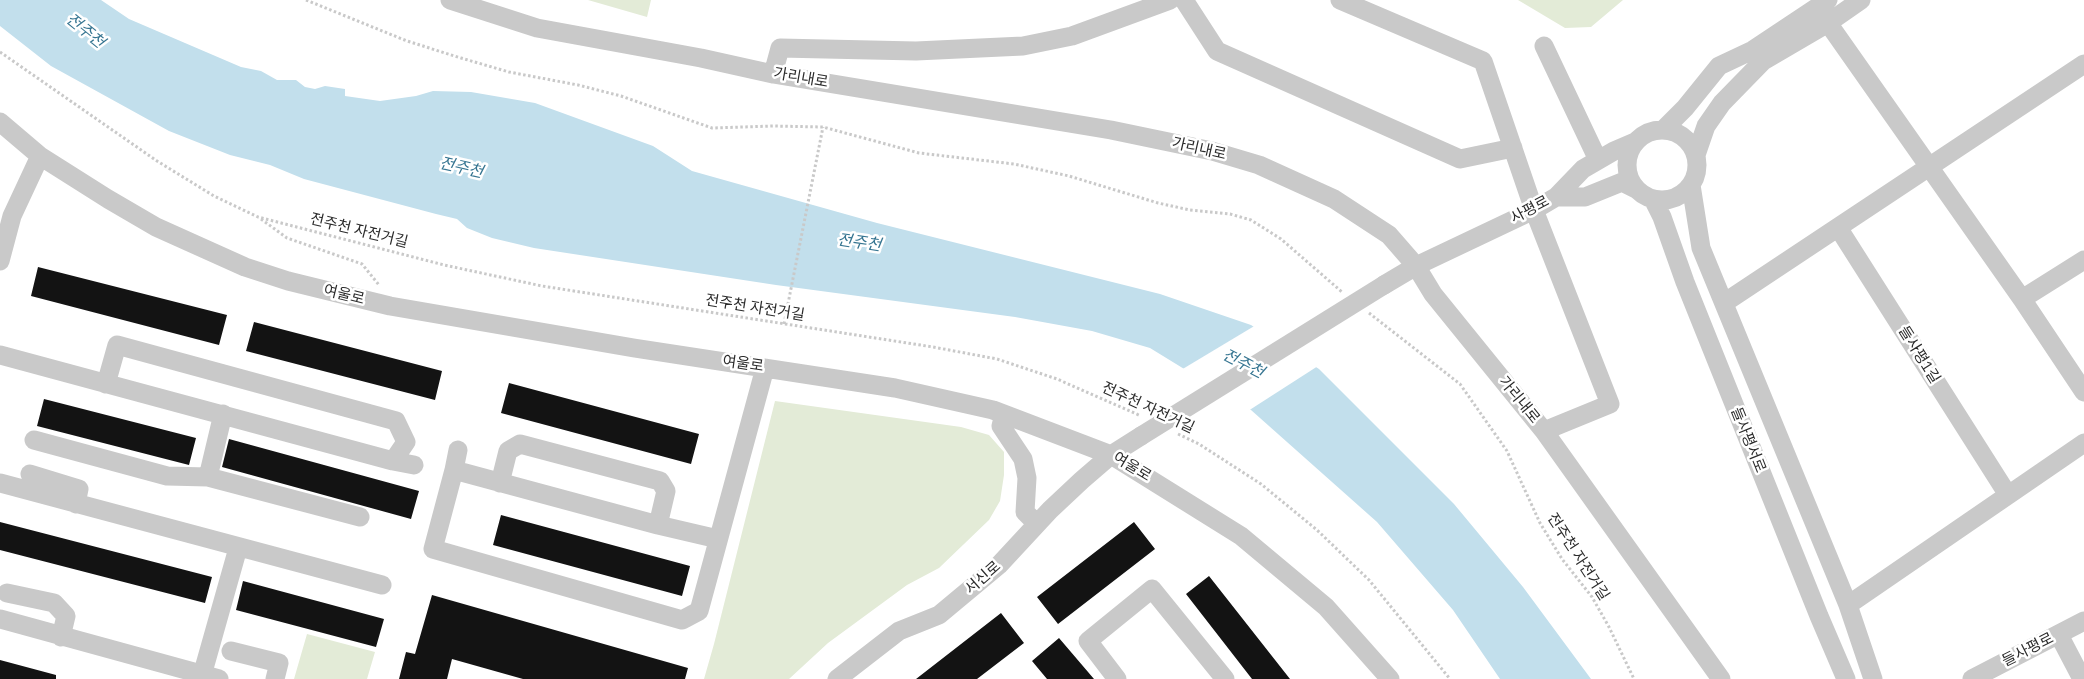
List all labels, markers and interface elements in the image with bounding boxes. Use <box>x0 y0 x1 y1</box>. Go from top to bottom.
water label: 전주천 <box>62 10 108 52</box>
street label: 가리내로 <box>772 64 830 92</box>
street label: 가리내로 <box>1170 134 1228 164</box>
water label: 전주천 <box>437 154 485 182</box>
street label: 사평로 <box>1507 192 1553 228</box>
street label: 전주천 자전거길 <box>308 210 410 252</box>
water label: 전주천 <box>836 230 882 256</box>
street label: 여울로 <box>322 281 366 309</box>
street label: 전주천 자전거길 <box>704 291 806 325</box>
street label: 들사평1길 <box>1894 323 1944 387</box>
water label: 전주천 <box>1219 345 1267 383</box>
street label: 여울로 <box>721 352 765 376</box>
street label: 가리내로 <box>1495 373 1543 427</box>
street label: 전주천 자전거길 <box>1099 379 1197 437</box>
street label: 들사평서로 <box>1727 405 1769 475</box>
street label: 여울로 <box>1110 449 1154 485</box>
street label: 전주천 자전거길 <box>1543 510 1613 604</box>
street label: 서신로 <box>961 558 1005 598</box>
street label: 들사평로 <box>1999 629 2057 671</box>

